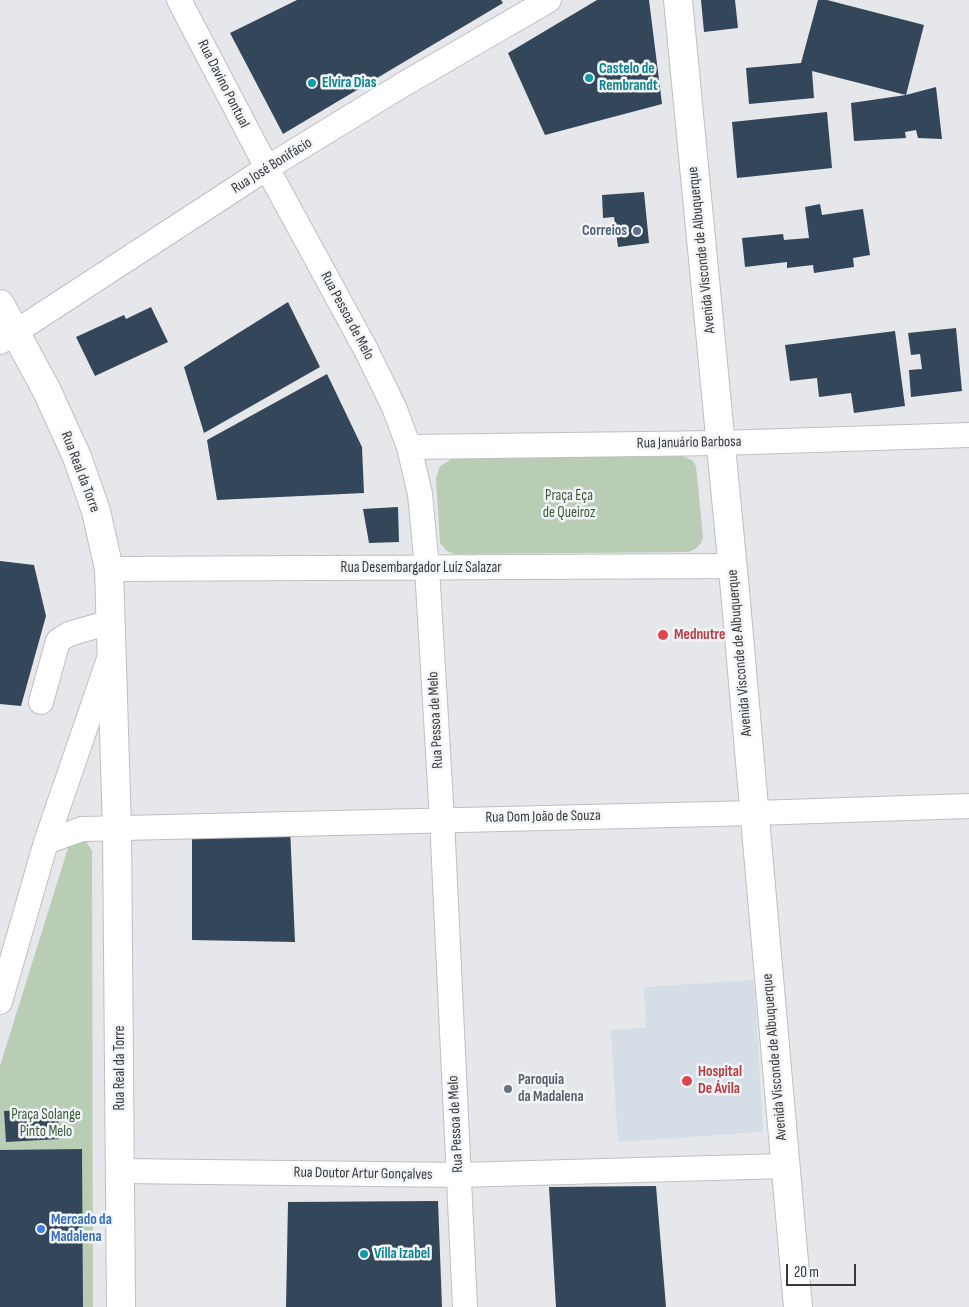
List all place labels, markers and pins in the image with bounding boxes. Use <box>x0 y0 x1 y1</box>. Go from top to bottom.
place label: Castelo de Rembrandt <box>599 60 658 95</box>
marker: Castelo de Rembrandt <box>583 72 595 84</box>
place label: Elvira Dias <box>322 74 376 92</box>
marker: Elvira Dias <box>306 77 318 89</box>
place label: Correios <box>582 222 627 240</box>
marker: Correios <box>631 225 643 237</box>
place label: Mednutre <box>674 626 725 644</box>
marker: Mednutre <box>656 628 670 642</box>
place label: Hospital De Ávila <box>698 1063 742 1098</box>
place label: Paroquia da Madalena <box>518 1071 584 1106</box>
marker: Hospital De Ávila <box>680 1074 694 1088</box>
marker: Paroquia da Madalena <box>502 1083 514 1095</box>
place label: Mercado da Madalena <box>51 1211 112 1246</box>
marker: Mercado da Madalena <box>35 1223 47 1235</box>
place label: Villa Izabel <box>374 1245 430 1263</box>
marker: Villa Izabel <box>358 1248 370 1260</box>

